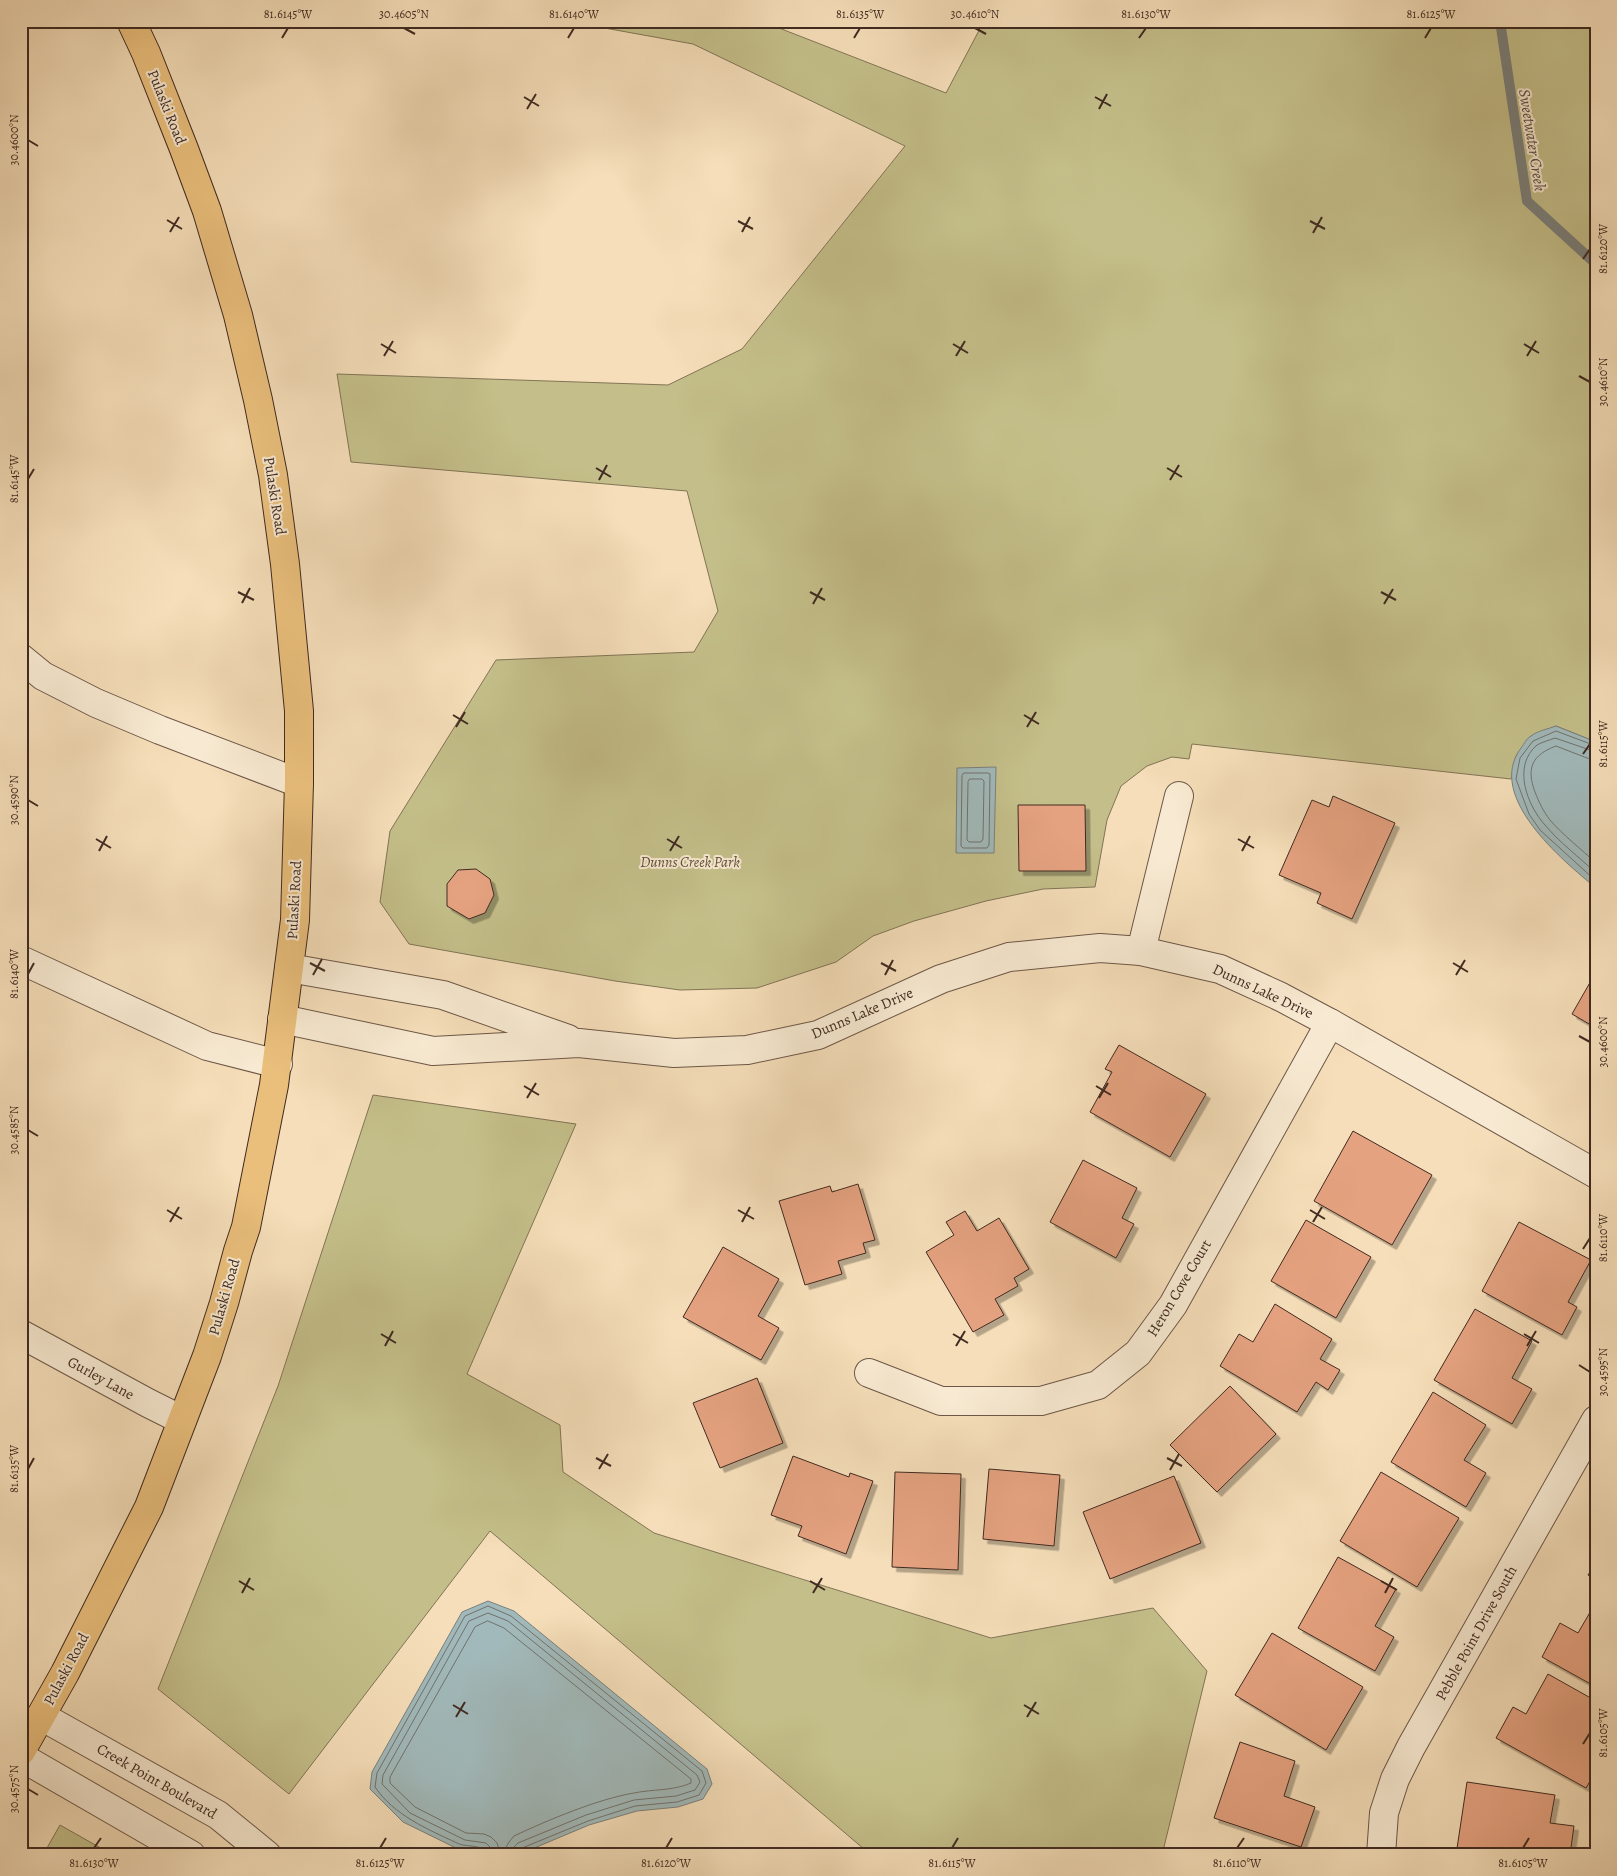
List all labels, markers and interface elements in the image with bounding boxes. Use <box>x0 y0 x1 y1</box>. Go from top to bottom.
text: 81.6145°W <box>264 6 313 22</box>
text: 30.4605°N <box>379 6 429 22</box>
text: 81.6140°W <box>549 6 600 22</box>
text: 81.6135°W <box>836 6 885 22</box>
text: 30.4610°N <box>951 6 1000 22</box>
text: 81.6130°W <box>1121 6 1172 22</box>
text: 81.6125°W <box>1407 6 1456 22</box>
street label: Pulaski Road <box>143 67 191 148</box>
water label: Sweetwater Creek <box>1513 88 1551 193</box>
text: 30.4600°N <box>6 114 22 166</box>
text: 81.6120°W <box>1595 223 1611 274</box>
text: 30.4610°N <box>1595 357 1611 406</box>
text: 81.6145°W <box>6 454 22 503</box>
street label: Pulaski Road <box>259 455 291 537</box>
text: 81.6115°W <box>1595 720 1611 768</box>
text: 30.4590°N <box>6 775 22 825</box>
park label: Dunns Creek Park <box>640 852 740 872</box>
street label: Pulaski Road <box>282 859 306 940</box>
text: 81.6140°W <box>6 948 22 999</box>
street label: Dunns Lake Drive <box>1209 959 1317 1023</box>
street label: Dunns Lake Drive <box>808 982 916 1044</box>
text: 30.4600°N <box>1595 1016 1611 1068</box>
text: 30.4585°N <box>6 1105 22 1154</box>
text: 81.6110°W <box>1595 1213 1611 1262</box>
street label: Heron Cove Court <box>1142 1236 1216 1340</box>
street label: Pulaski Road <box>204 1255 245 1338</box>
text: 30.4595°N <box>1595 1347 1611 1396</box>
street label: Gurley Lane <box>64 1352 138 1405</box>
text: 81.6135°W <box>6 1444 22 1493</box>
street label: Pebble Point Drive South <box>1431 1562 1521 1704</box>
street label: Pulaski Road <box>39 1629 94 1709</box>
text: 81.6105°W <box>1595 1707 1611 1758</box>
street label: Creek Point Boulevard <box>93 1738 222 1824</box>
text: 30.4575°N <box>6 1765 22 1813</box>
text: 81.6130°W <box>69 1855 120 1871</box>
text: 81.6125°W <box>356 1855 405 1871</box>
text: 81.6120°W <box>641 1855 692 1871</box>
text: 81.6115°W <box>928 1855 976 1871</box>
text: 81.6110°W <box>1213 1855 1262 1871</box>
text: 81.6105°W <box>1498 1855 1549 1871</box>

